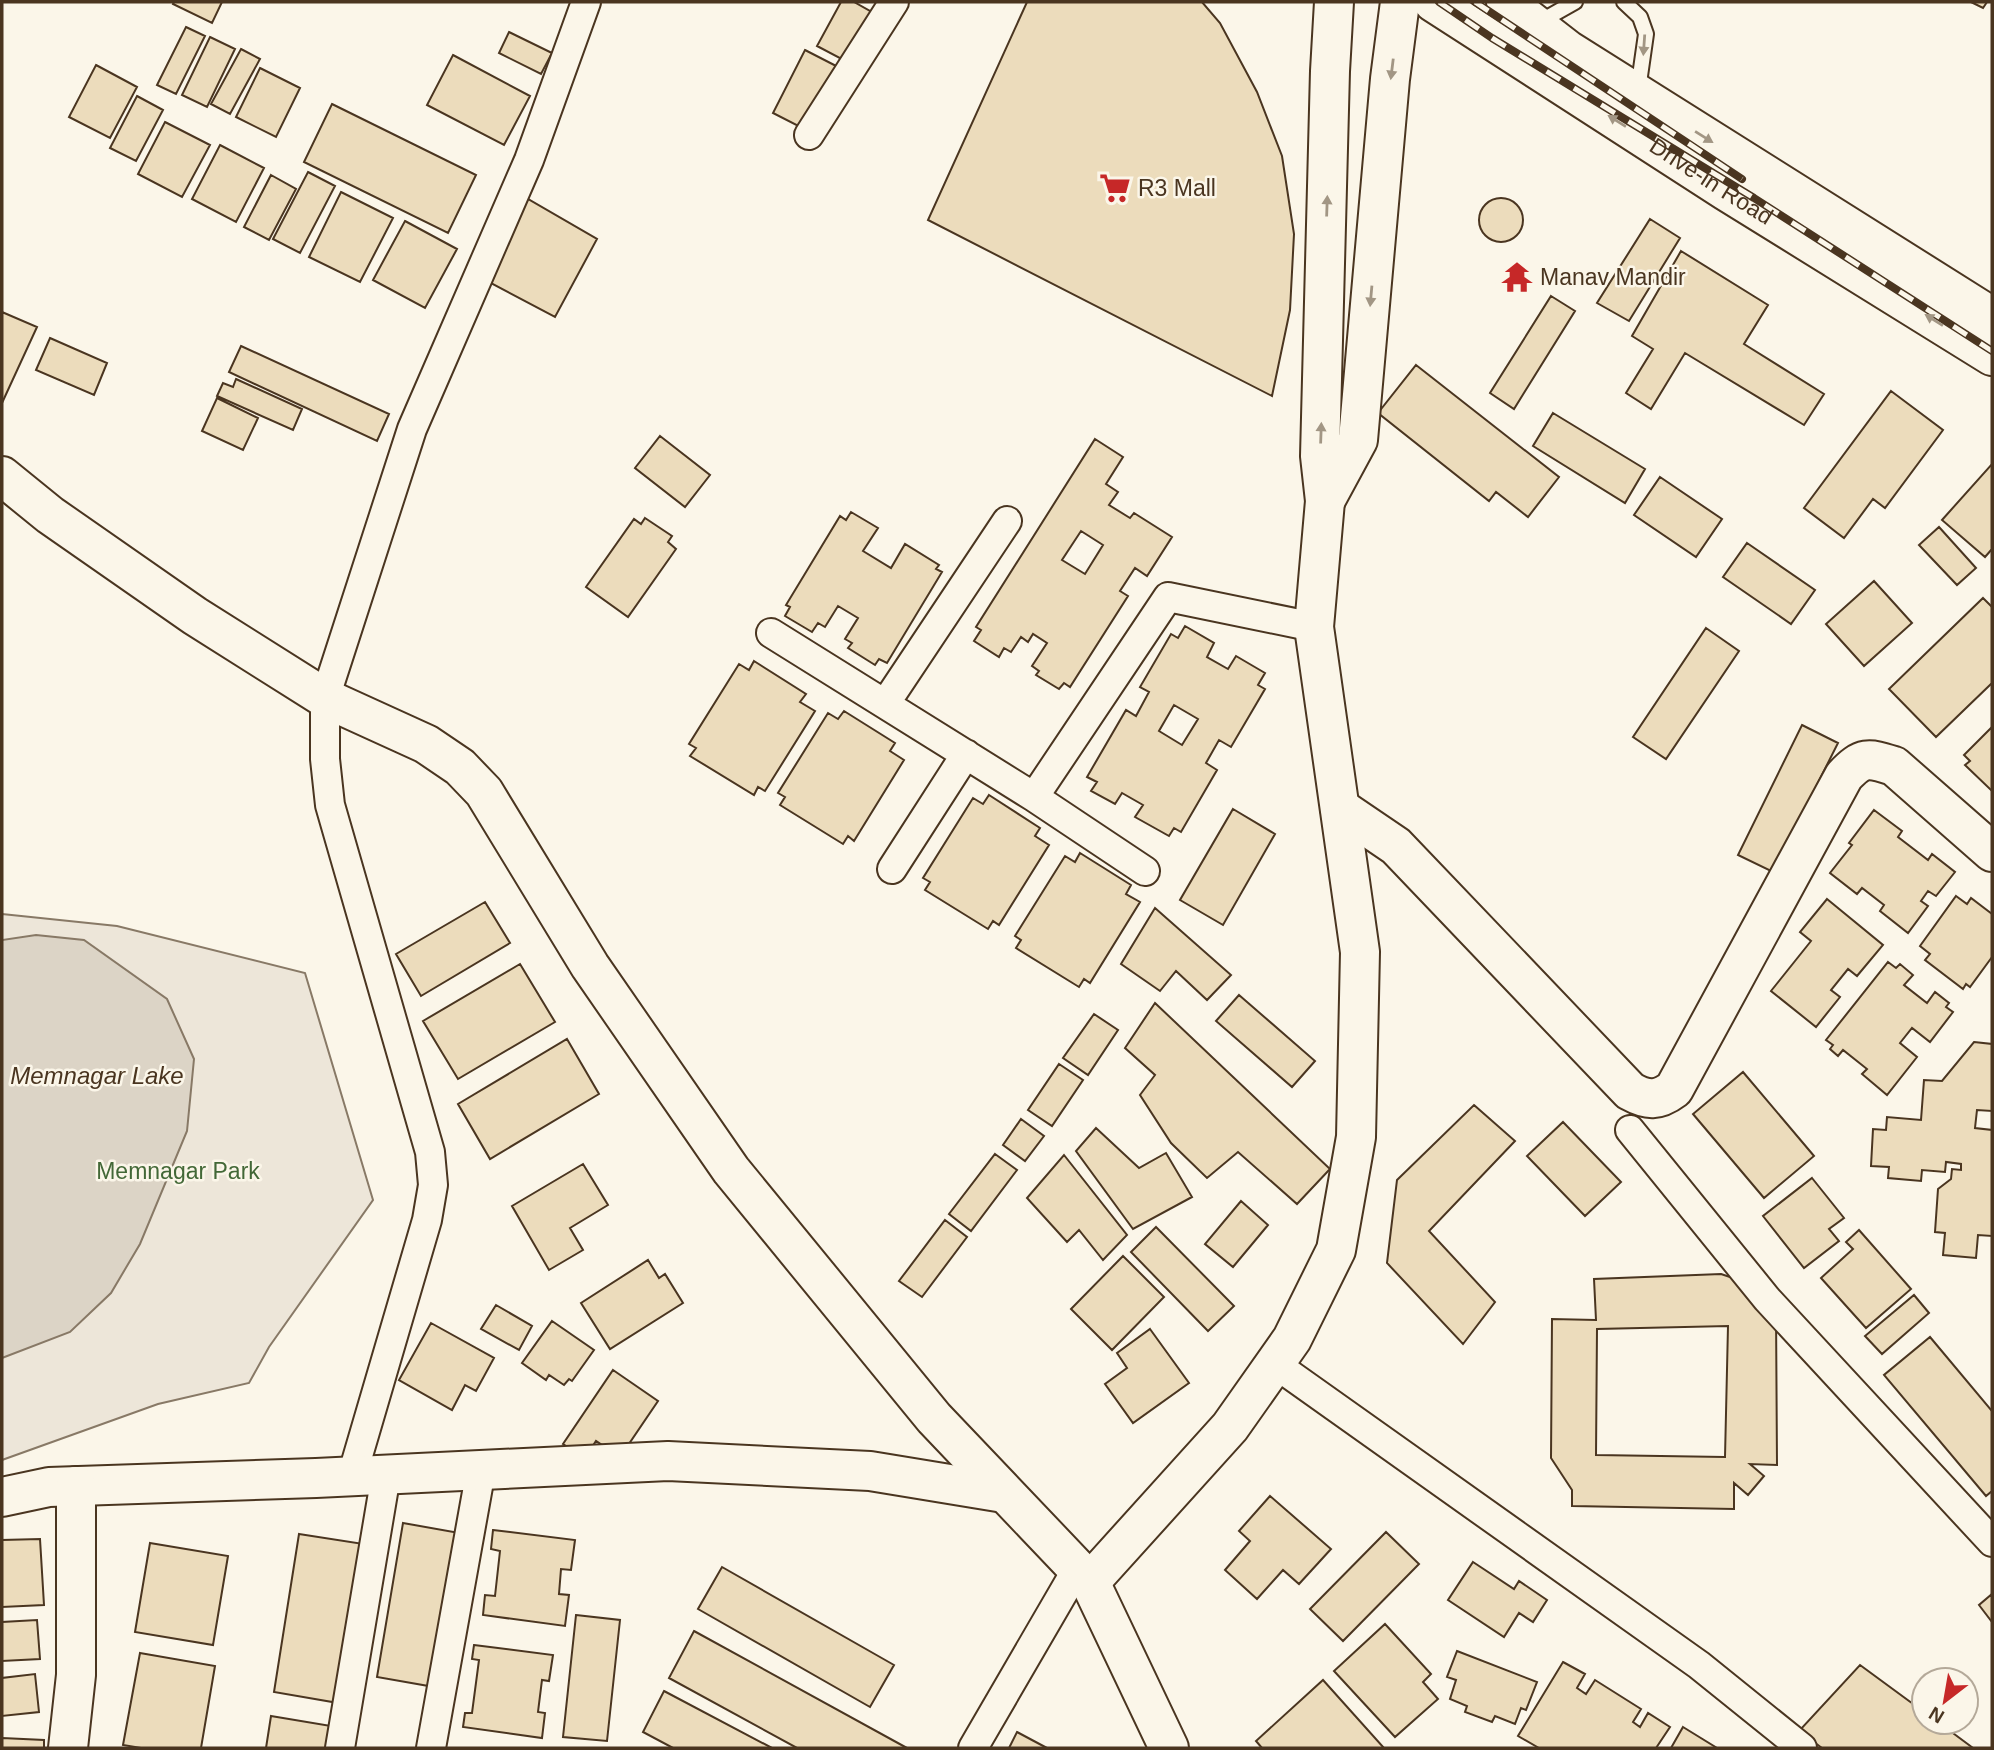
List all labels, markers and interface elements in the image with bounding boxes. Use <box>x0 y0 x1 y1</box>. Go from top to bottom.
one-way arrow <box>1639 34 1650 56</box>
one-way arrow <box>1386 59 1397 81</box>
one-way arrow <box>1608 114 1626 128</box>
one-way arrow <box>1694 130 1714 143</box>
street label: Drive-in Road <box>1645 132 1778 230</box>
supermarket icon: R3 Mall <box>1098 171 1132 205</box>
place label: R3 Mall <box>1138 175 1216 201</box>
one-way arrow <box>1321 195 1332 217</box>
temple icon: Manav Mandir <box>1500 260 1534 294</box>
place label: Manav Mandir <box>1540 264 1686 290</box>
one-way arrow <box>1365 285 1376 307</box>
one-way arrow <box>1925 313 1944 326</box>
one-way arrow <box>1315 422 1326 444</box>
water label: Memnagar Lake <box>10 1062 184 1089</box>
park label: Memnagar Park <box>96 1158 260 1184</box>
north arrow <box>1910 1666 1980 1736</box>
text: N <box>1925 1703 1948 1728</box>

